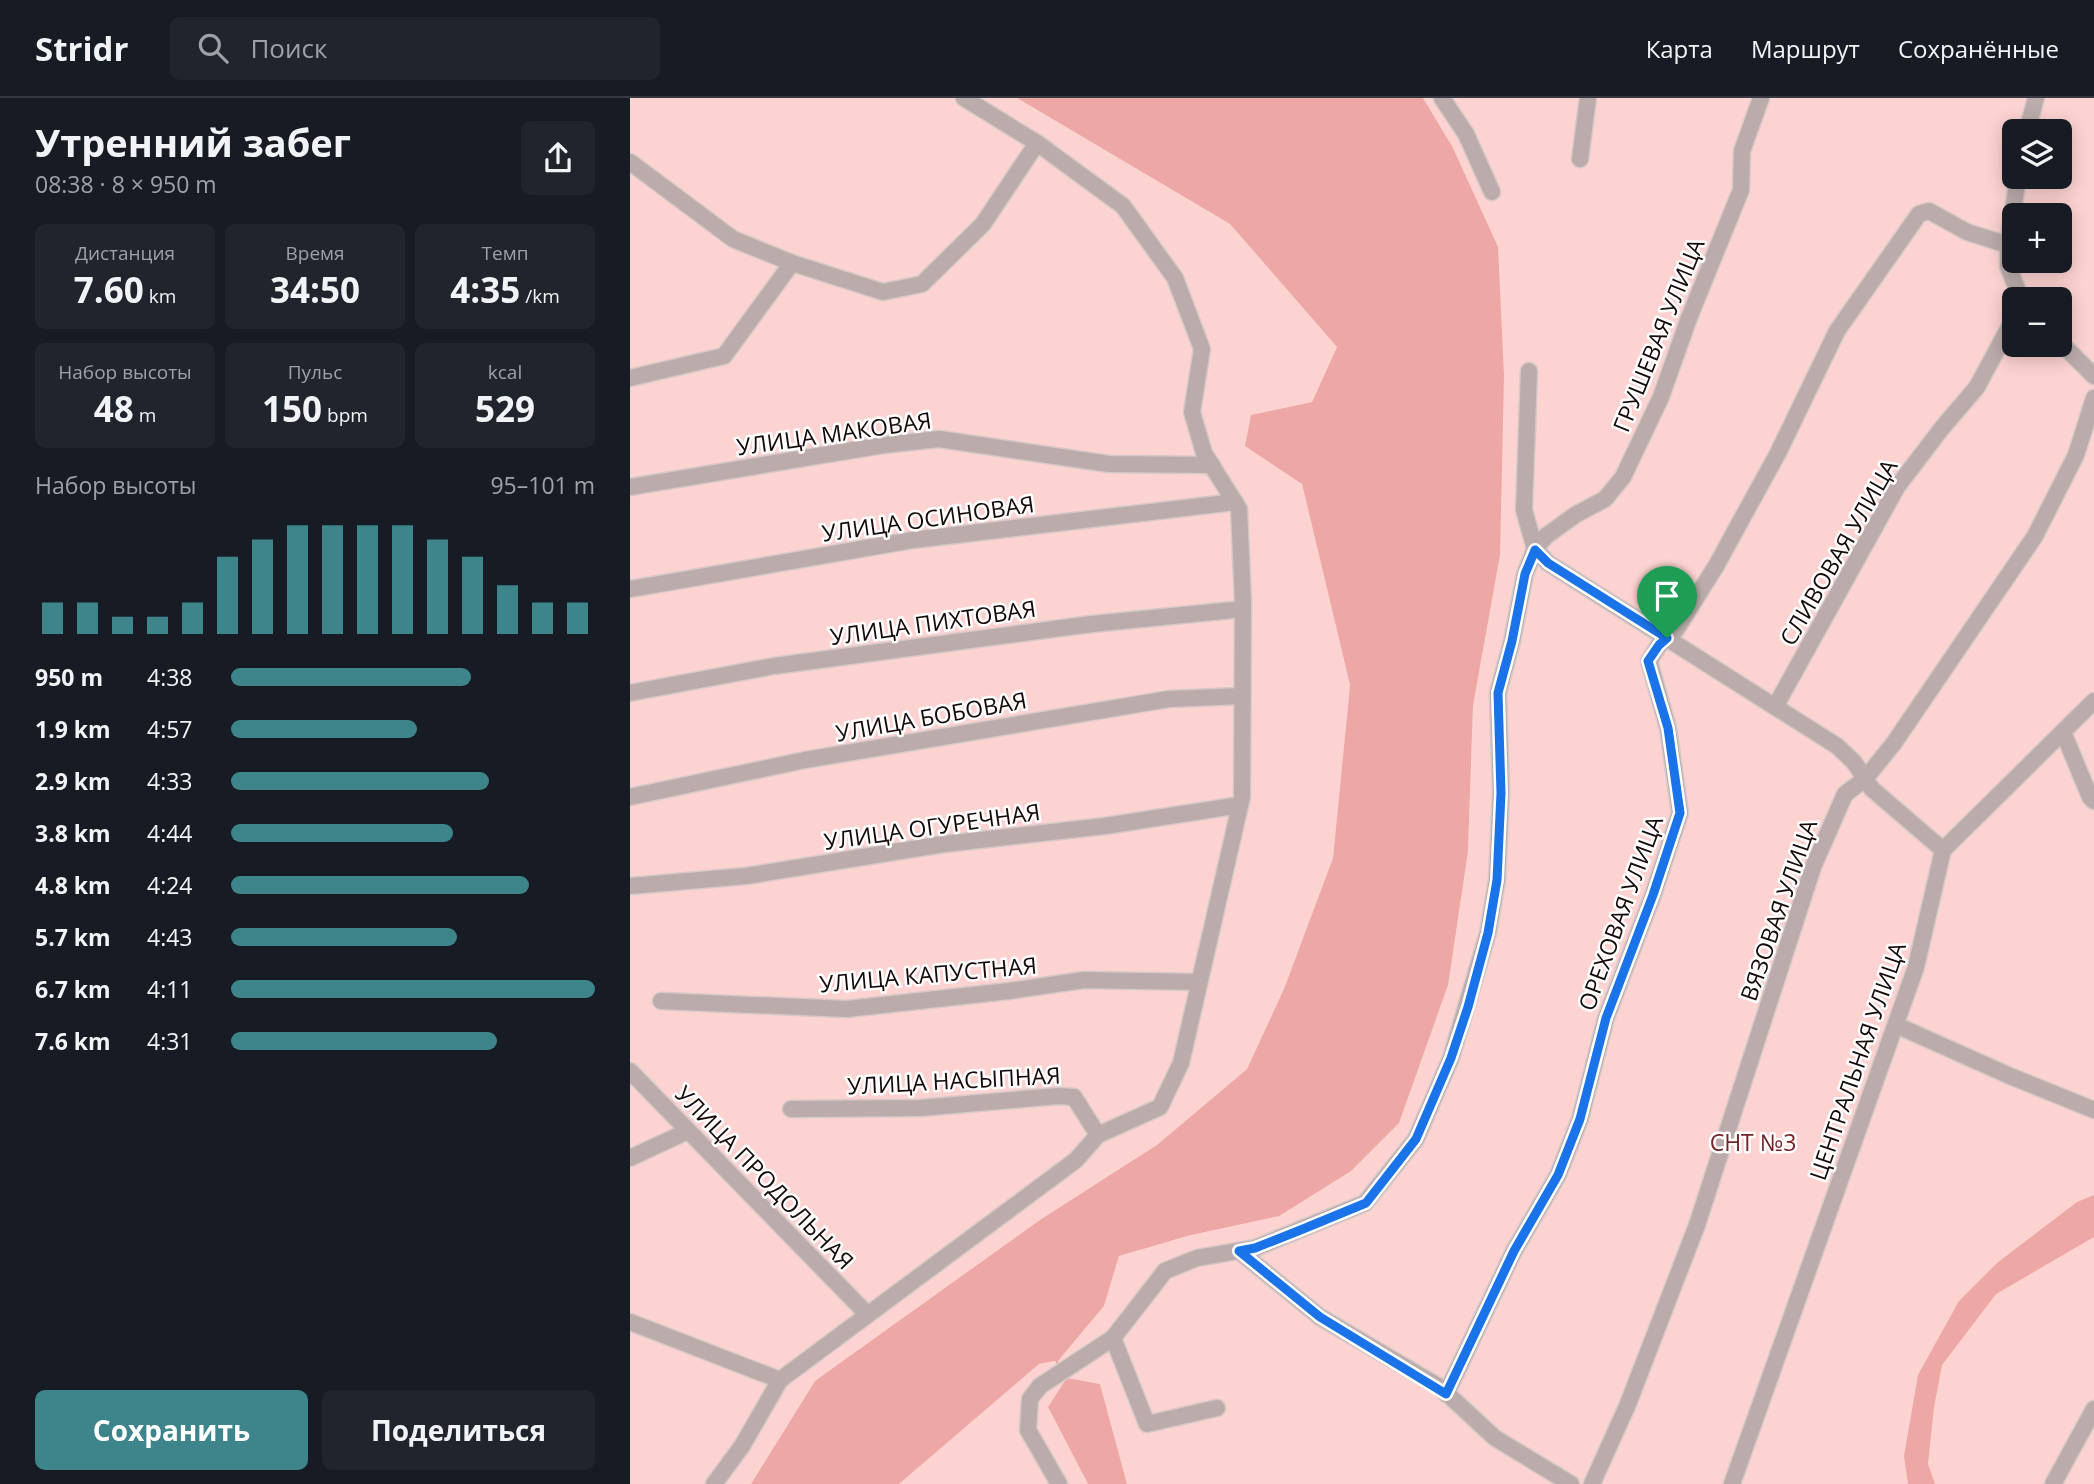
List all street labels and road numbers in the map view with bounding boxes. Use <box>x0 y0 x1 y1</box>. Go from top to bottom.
street label: ГРУШЕВАЯ УЛИЦА <box>1605 233 1712 436</box>
street label: УЛИЦА МАКОВАЯ <box>735 403 933 463</box>
street label: СЛИВОВАЯ УЛИЦА <box>1772 453 1905 651</box>
street label: УЛИЦА ОСИНОВАЯ <box>820 487 1036 549</box>
street label: УЛИЦА ПИХТОВАЯ <box>828 592 1038 652</box>
street label: УЛИЦА БОБОВАЯ <box>833 683 1029 749</box>
street label: УЛИЦА ОГУРЕЧНАЯ <box>822 795 1042 857</box>
street label: ОРЕХОВАЯ УЛИЦА <box>1570 811 1670 1015</box>
street label: ВЯЗОВАЯ УЛИЦА <box>1732 815 1824 1005</box>
street label: ЦЕНТРАЛЬНАЯ УЛИЦА <box>1801 937 1913 1184</box>
street label: УЛИЦА КАПУСТНАЯ <box>818 949 1038 999</box>
street label: УЛИЦА НАСЫПНАЯ <box>846 1058 1062 1102</box>
street label: УЛИЦА ПРОДОЛЬНАЯ <box>669 1078 861 1276</box>

